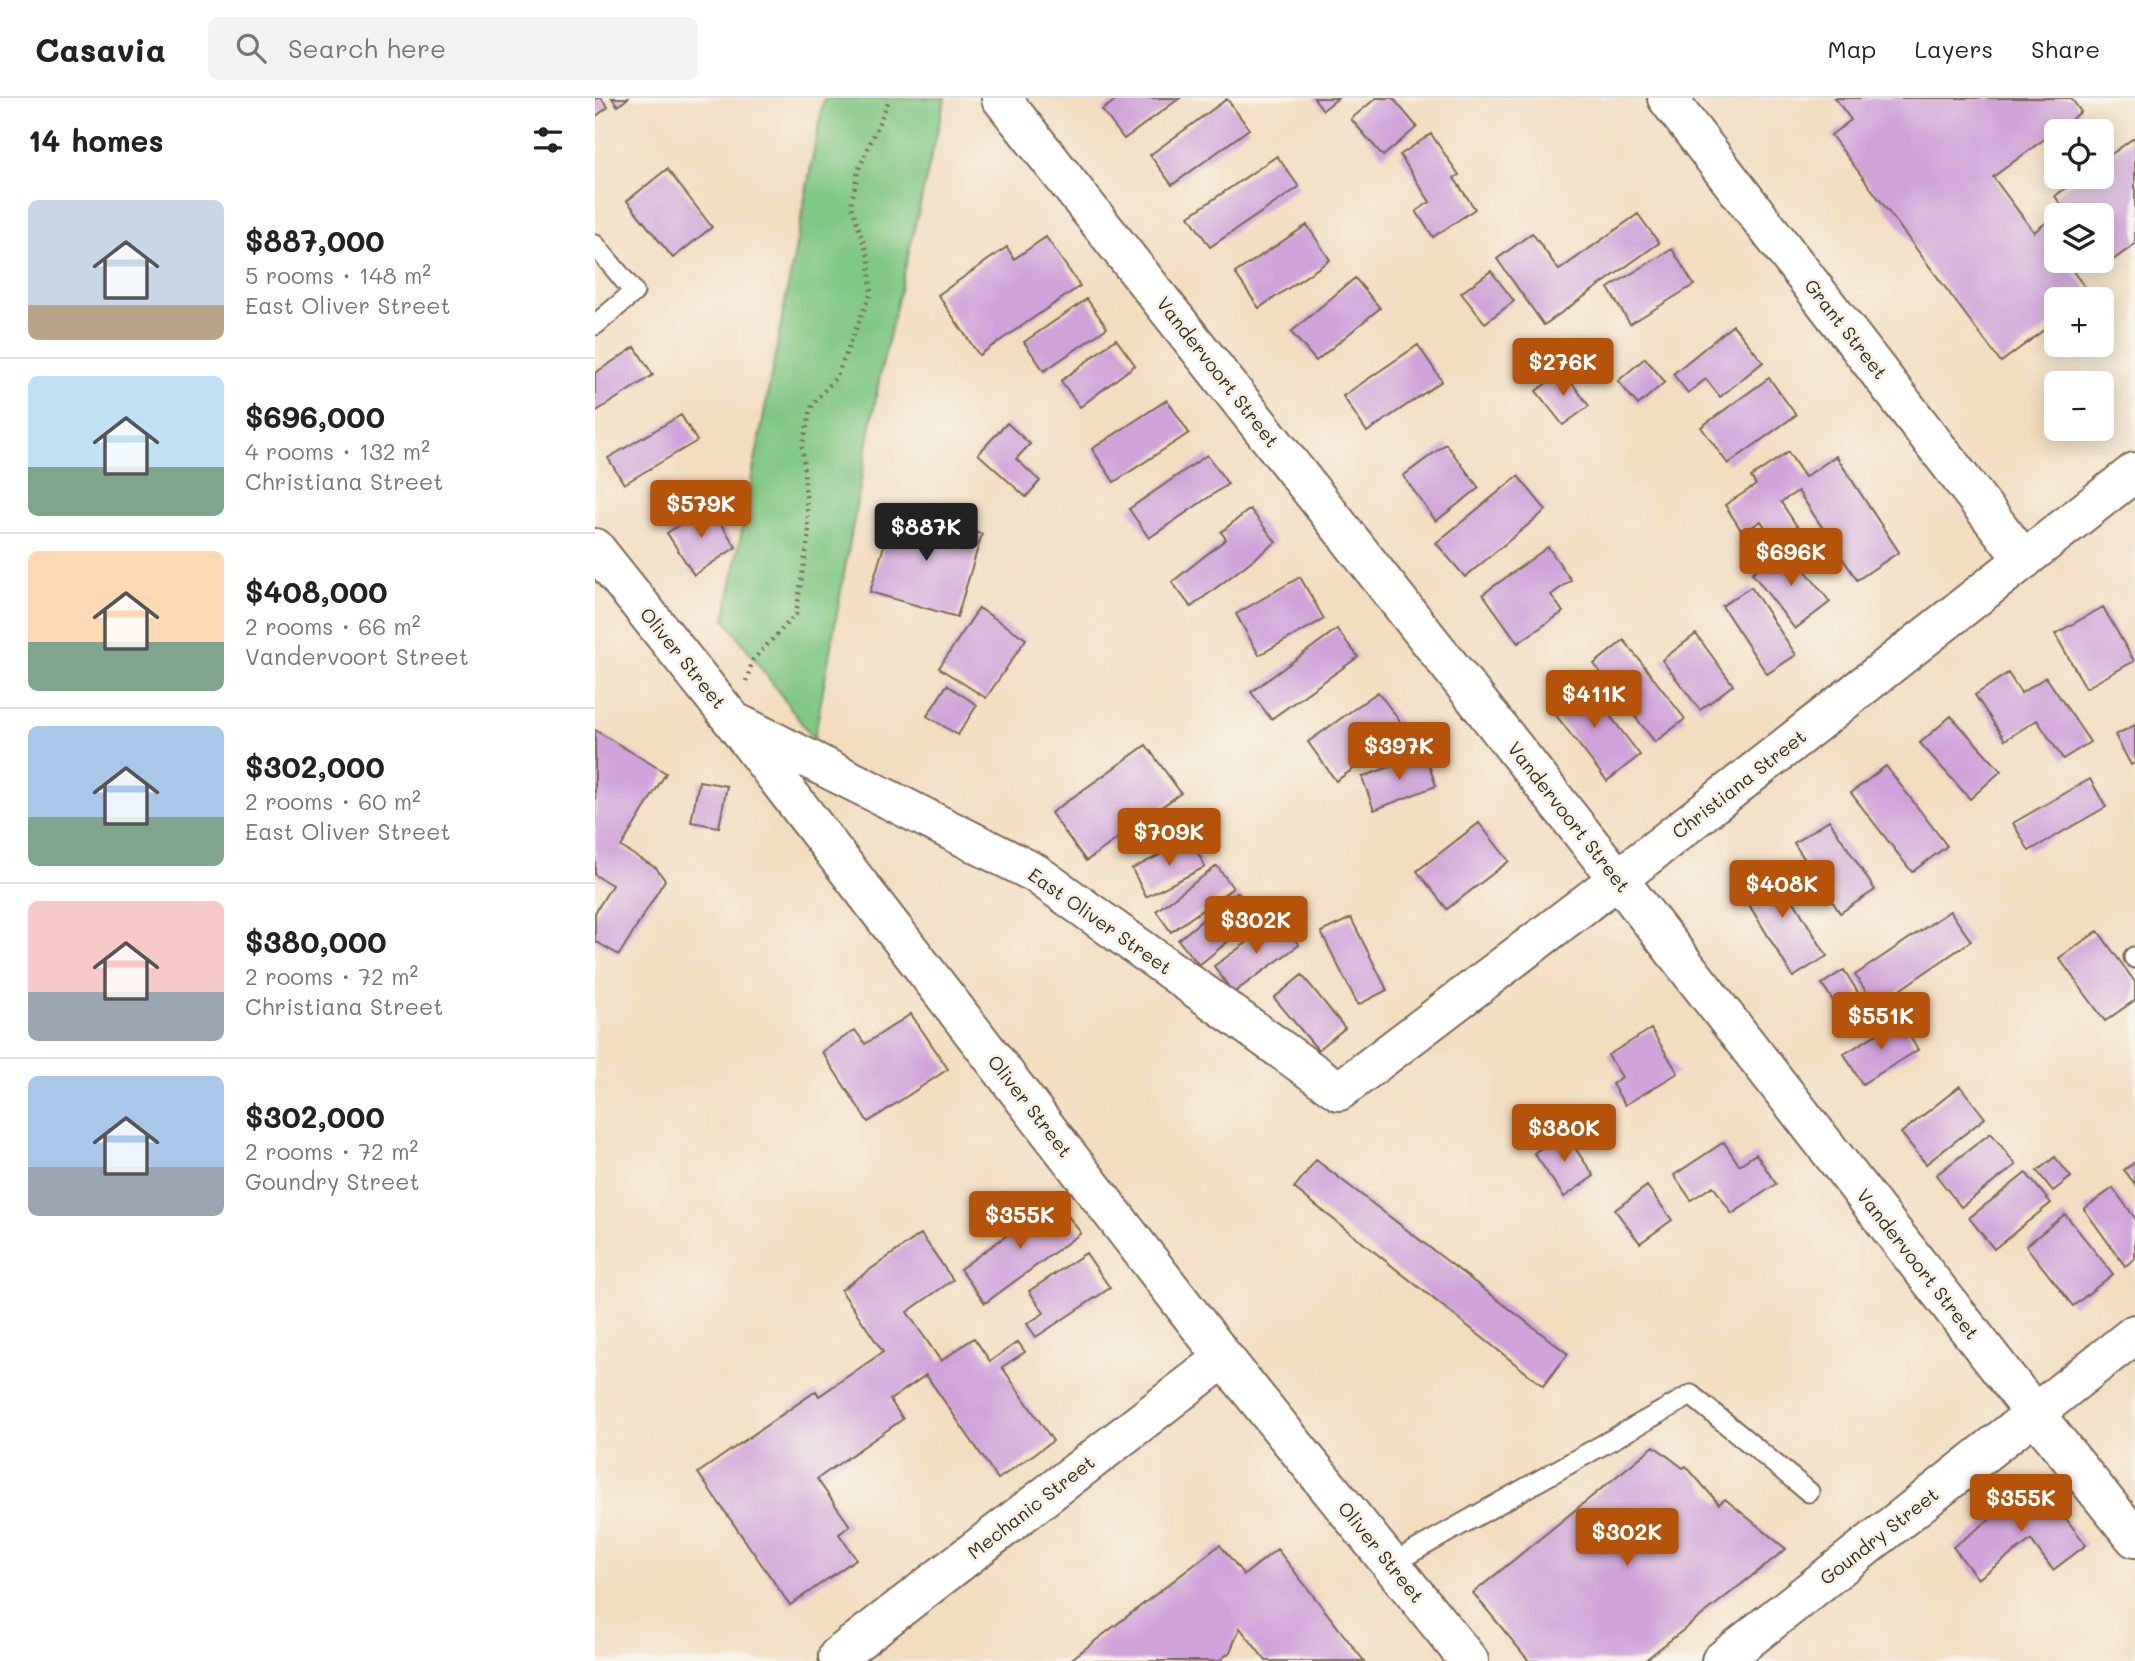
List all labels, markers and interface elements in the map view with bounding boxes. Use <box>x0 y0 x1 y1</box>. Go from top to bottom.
search box <box>208 17 698 80</box>
text: Casavia <box>35 27 166 70</box>
icon: search <box>232 29 270 67</box>
text: Search here <box>288 31 446 65</box>
text: Map <box>1828 33 1876 64</box>
text: Layers <box>1914 33 1993 64</box>
text: Share <box>2031 33 2100 64</box>
map controls <box>2044 119 2114 441</box>
button: locate <box>2044 119 2114 189</box>
text: 14 homes <box>28 120 164 160</box>
icon: filters <box>529 121 567 159</box>
button: layers <box>2044 203 2114 273</box>
text: $887,000 <box>245 220 385 260</box>
icon: home <box>84 228 168 312</box>
text: 5 rooms · 148 m² <box>245 260 431 290</box>
street label: Grant Street <box>1799 273 1893 384</box>
button: + <box>2044 287 2114 357</box>
text: East Oliver Street <box>245 290 451 320</box>
street label: Vandervoort Street <box>1152 291 1285 452</box>
pin: $276K <box>1514 338 1612 398</box>
text: $276K <box>1529 346 1597 376</box>
button: − <box>2044 371 2114 441</box>
text: $696,000 <box>245 396 385 436</box>
icon: home <box>84 404 168 488</box>
text: 4 rooms · 132 m² <box>245 436 430 466</box>
text: Christiana Street <box>245 466 443 496</box>
pin: $579K <box>652 480 750 540</box>
text: $579K <box>666 488 736 518</box>
pin: $887K <box>877 504 975 563</box>
text: $887K <box>891 511 961 541</box>
pin: $696K <box>1742 528 1840 588</box>
text: $696K <box>1755 536 1827 566</box>
text: $408,000 <box>245 571 388 611</box>
icon: home <box>84 579 168 663</box>
street label: Oliver Street <box>635 602 732 714</box>
text: 2 rooms · 66 m² <box>245 611 420 641</box>
text: Vandervoort Street <box>245 641 469 671</box>
pin: $411K <box>1545 670 1643 730</box>
text: $411K <box>1562 678 1626 708</box>
pin: $397K <box>1350 722 1448 782</box>
street label: Christiana Street <box>1666 723 1811 844</box>
text: $397K <box>1364 730 1434 760</box>
street label: Vandervoort Street <box>1503 736 1636 897</box>
text: $302,000 <box>245 746 385 786</box>
icon: home <box>84 754 168 838</box>
text: 2 rooms · 60 m² <box>245 786 421 816</box>
pin: $709K <box>1120 808 1218 868</box>
text: East Oliver Street <box>245 816 451 846</box>
text: $709K <box>1134 816 1204 846</box>
pin: $408K <box>1733 860 1831 920</box>
street label: East Oliver Street <box>1024 862 1177 980</box>
text: $408K <box>1746 868 1818 898</box>
pin: $302K <box>1207 896 1305 956</box>
text: $302K <box>1221 904 1291 934</box>
text: $380,000 <box>245 921 387 961</box>
icon: home <box>84 929 168 1013</box>
text: 2 rooms · 72 m² <box>245 961 418 991</box>
text: Christiana Street <box>245 991 443 1021</box>
pin: $551K <box>1832 992 1930 1052</box>
text: $551K <box>1848 1000 1914 1030</box>
street label: Oliver Street <box>983 1049 1078 1162</box>
text: $302,000 <box>245 1096 385 1136</box>
icon: home <box>84 1104 168 1188</box>
pin: $380K <box>1515 1104 1613 1164</box>
text: $380K <box>1528 1112 1600 1142</box>
text: 2 rooms · 72 m² <box>245 1136 418 1166</box>
text: Goundry Street <box>245 1166 420 1196</box>
street label: Vandervoort Street <box>1852 1183 1985 1344</box>
pin: $355K <box>971 1192 1069 1251</box>
text: $355K <box>985 1199 1055 1229</box>
street label: Mechanic Street <box>962 1449 1099 1564</box>
pin: $355K <box>1972 1474 2070 1534</box>
street label: Goundry Street <box>1814 1481 1943 1590</box>
text: $355K <box>1986 1482 2056 1512</box>
street label: Oliver Street <box>1333 1496 1430 1608</box>
pin: $302K <box>1578 1508 1676 1568</box>
text: $302K <box>1592 1516 1662 1546</box>

